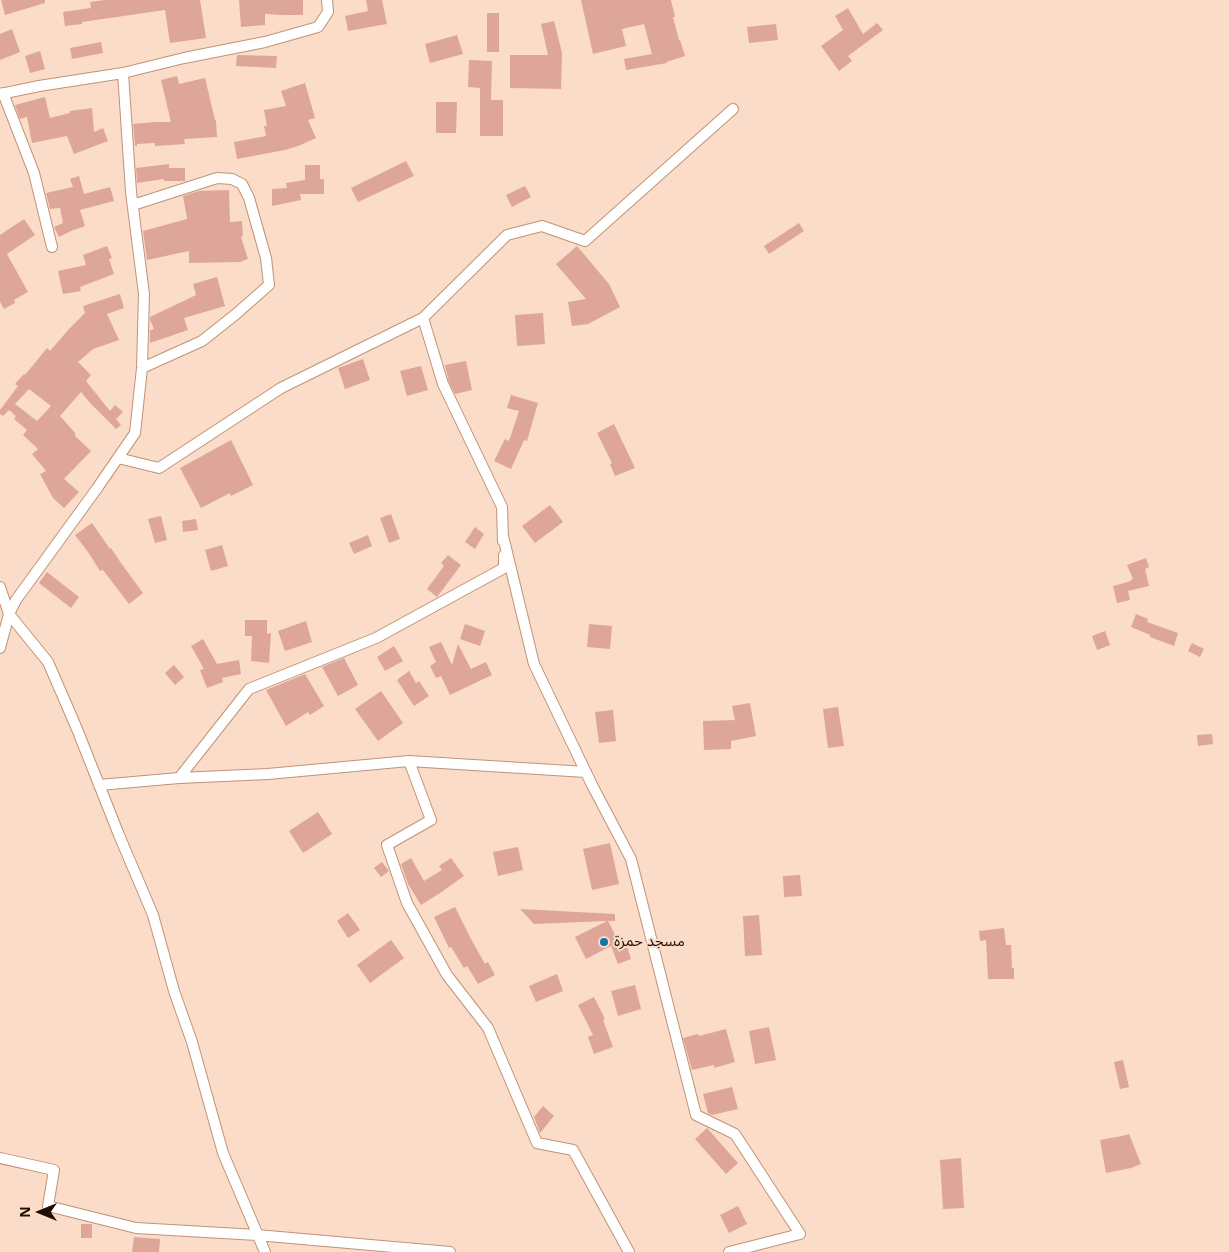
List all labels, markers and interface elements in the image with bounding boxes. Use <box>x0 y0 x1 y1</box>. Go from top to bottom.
place label: مسجد حمزة <box>614 933 685 951</box>
marker: مسجد حمزة <box>598 936 610 948</box>
north arrow <box>15 1187 65 1237</box>
text: N <box>15 1206 34 1218</box>

